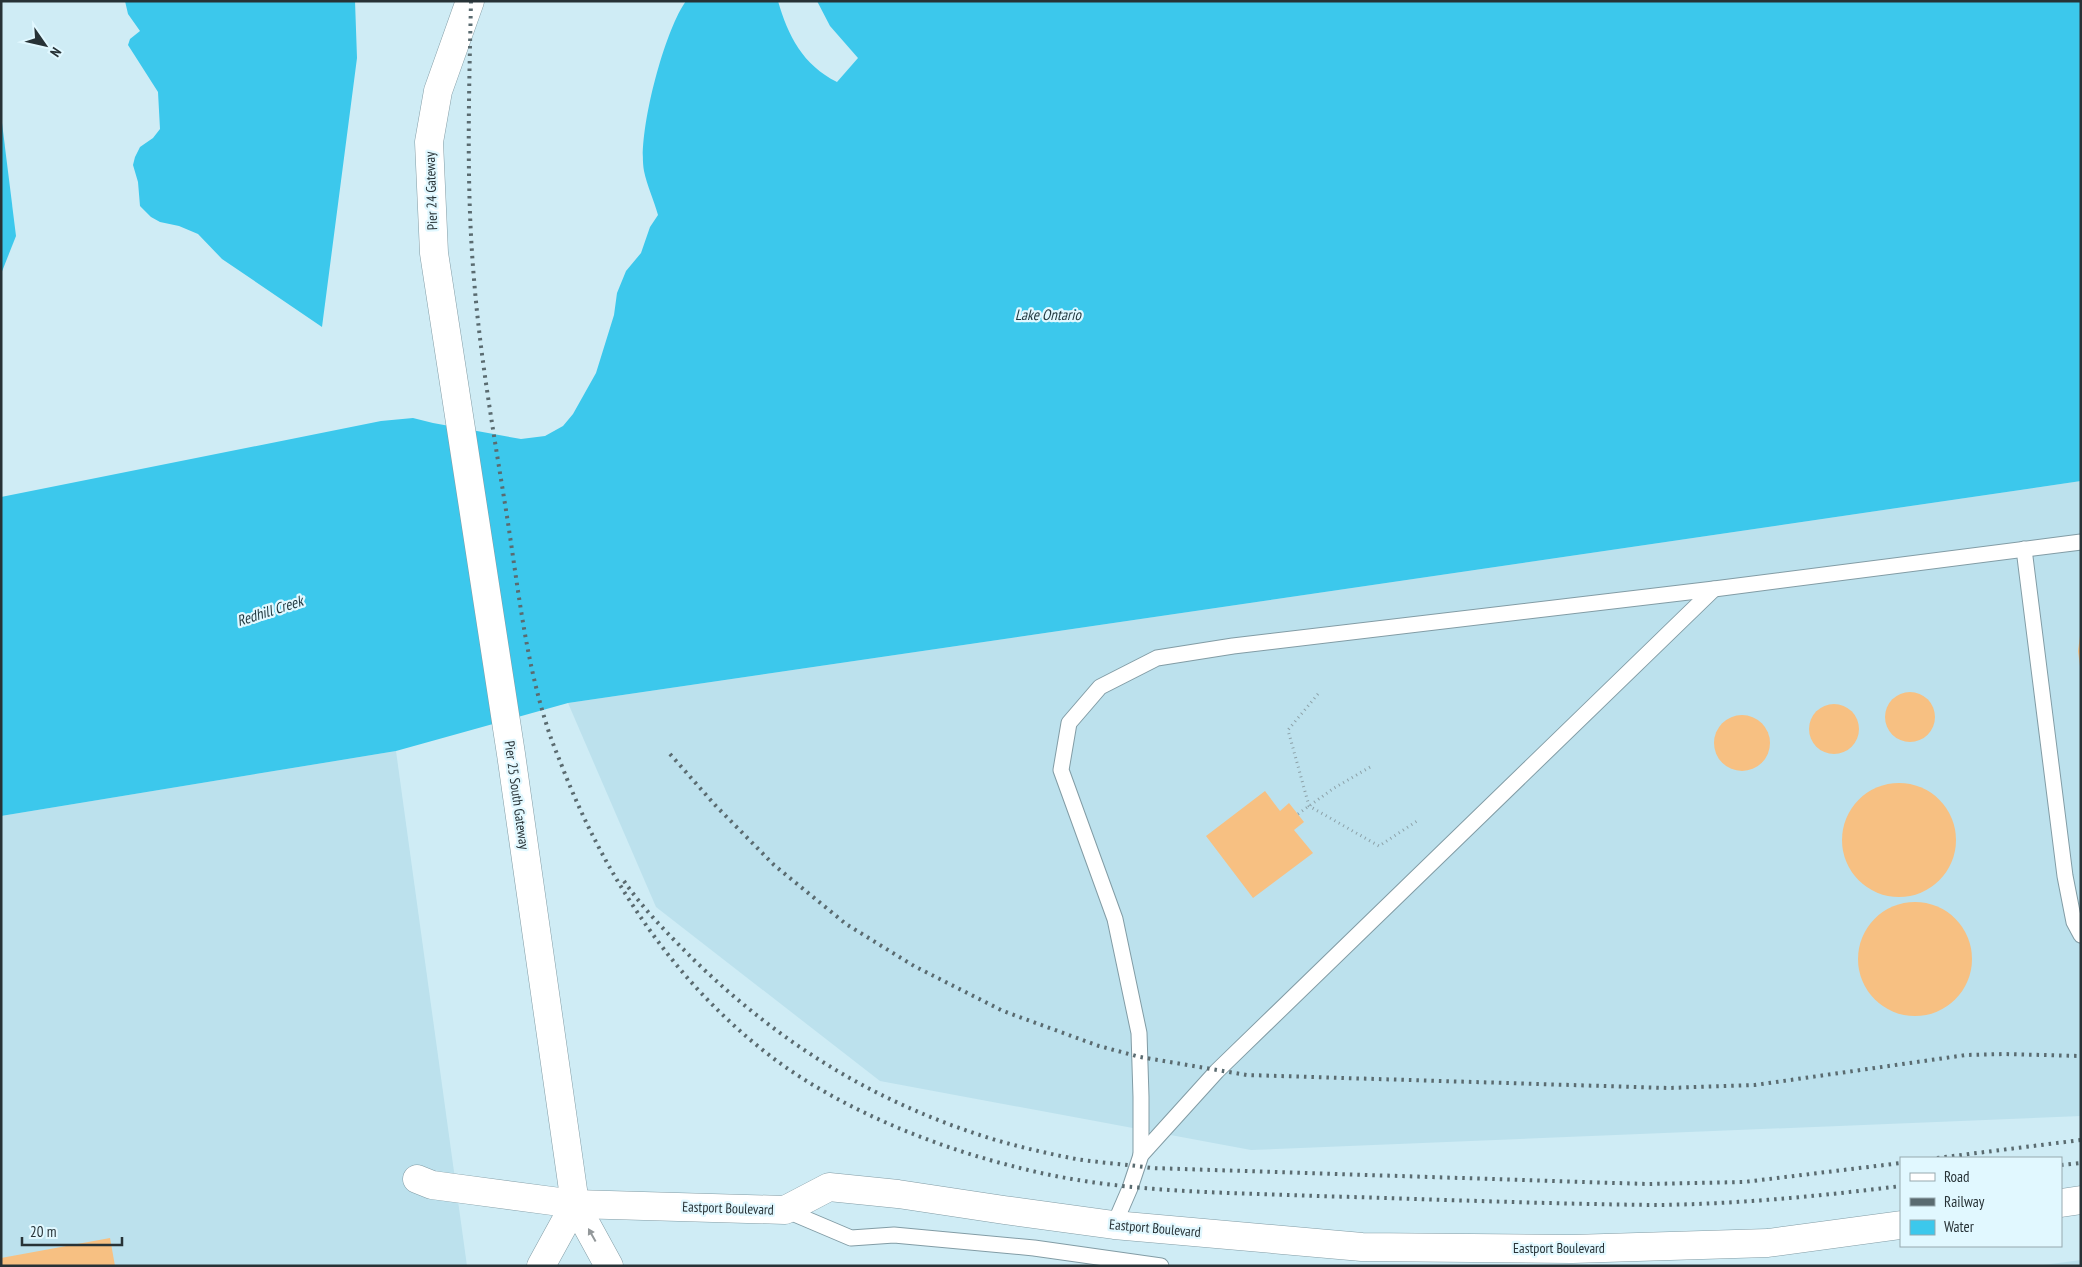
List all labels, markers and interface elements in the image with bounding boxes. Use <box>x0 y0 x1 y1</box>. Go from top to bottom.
north arrow <box>20 20 70 70</box>
text: N <box>46 44 65 60</box>
street label: Pier 24 Gateway <box>421 151 441 231</box>
water label: Lake Ontario <box>1015 305 1082 324</box>
water label: Redhill Creek <box>234 590 307 630</box>
street label: Pier 25 South Gateway <box>500 739 534 851</box>
legend <box>1900 1157 2062 1247</box>
text: Road <box>1944 1167 1970 1186</box>
text: Railway <box>1944 1192 1985 1211</box>
street label: Eastport Boulevard <box>682 1197 774 1219</box>
scale bar <box>22 1214 122 1246</box>
street label: Eastport Boulevard <box>1108 1215 1202 1241</box>
text: Water <box>1944 1217 1975 1236</box>
text: 20 m <box>30 1222 56 1241</box>
one-way arrow <box>588 1227 596 1242</box>
street label: Eastport Boulevard <box>1513 1239 1605 1257</box>

